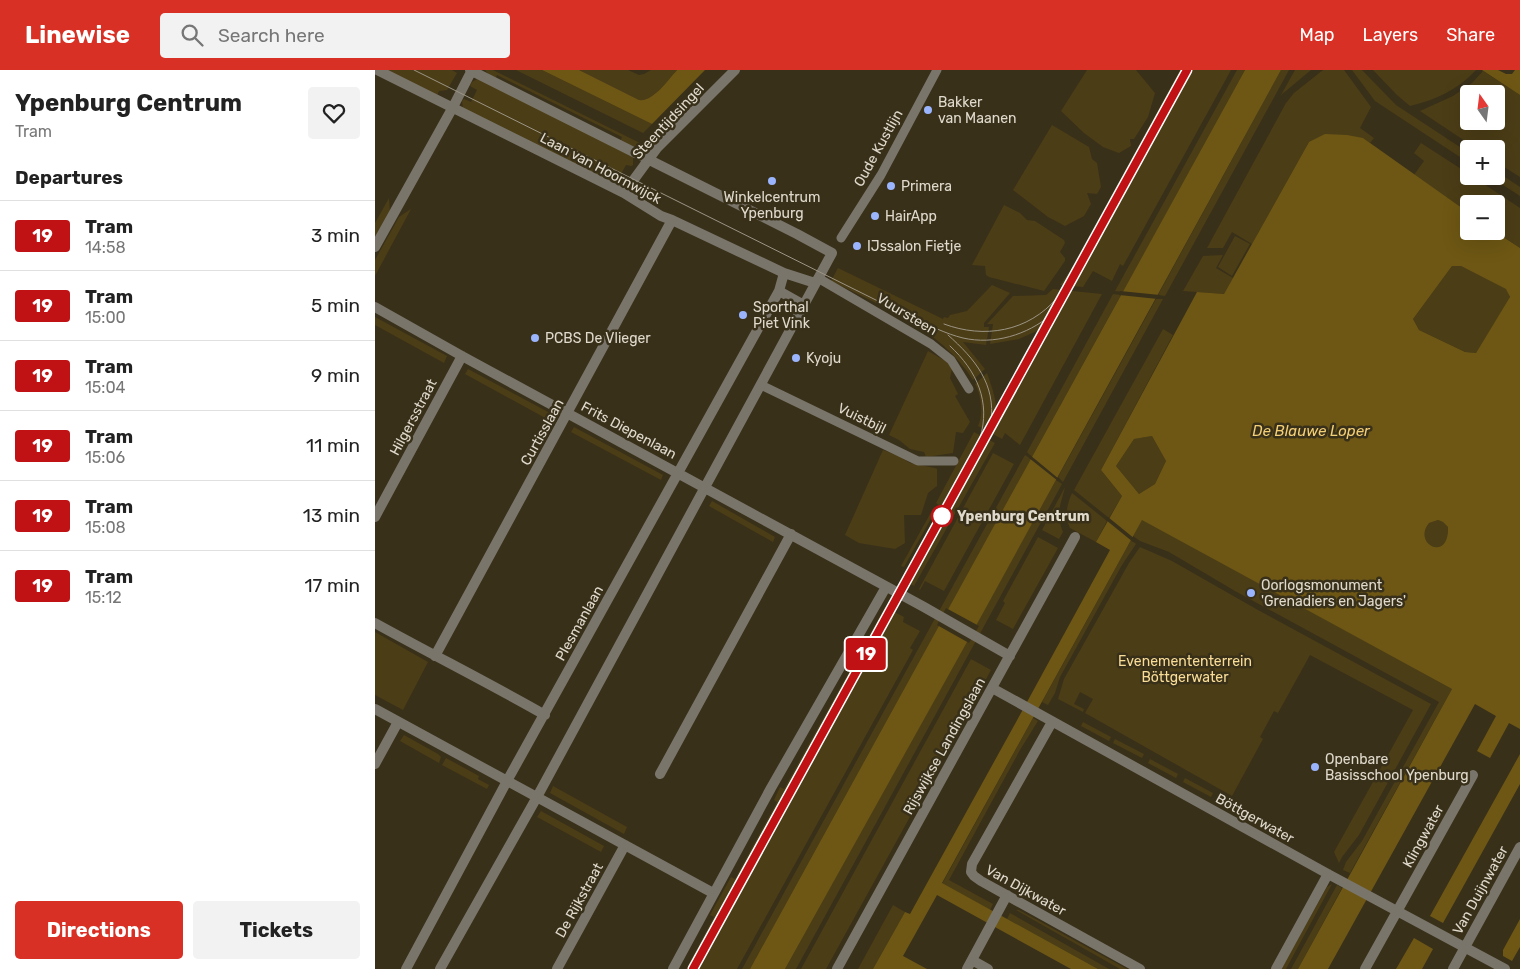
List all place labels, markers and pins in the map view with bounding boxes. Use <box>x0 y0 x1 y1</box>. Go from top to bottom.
place label: Bakker van Maanen <box>938 94 1017 127</box>
marker: Bakker van Maanen <box>922 104 934 116</box>
marker: Winkelcentrum Ypenburg <box>766 175 778 187</box>
place label: Primera <box>901 178 952 195</box>
marker: Primera <box>885 180 897 192</box>
place label: Winkelcentrum Ypenburg <box>724 189 820 222</box>
place label: HairApp <box>885 208 937 225</box>
marker: HairApp <box>869 210 881 222</box>
place label: IJssalon Fietje <box>867 238 961 255</box>
marker: IJssalon Fietje <box>851 240 863 252</box>
place label: Sporthal Piet Vink <box>753 299 811 332</box>
marker: Sporthal Piet Vink <box>737 309 749 321</box>
place label: PCBS De Vlieger <box>545 330 651 347</box>
marker: PCBS De Vlieger <box>529 332 541 344</box>
place label: Kyoju <box>806 350 841 367</box>
marker: Kyoju <box>790 352 802 364</box>
marker: Ypenburg Centrum <box>931 505 953 527</box>
place label: Ypenburg Centrum <box>957 508 1090 525</box>
place label: Oorlogsmonument 'Grenadiers en Jagers' <box>1261 577 1406 610</box>
marker: Oorlogsmonument 'Grenadiers en Jagers' <box>1245 587 1257 599</box>
place label: Openbare Basisschool Ypenburg <box>1325 751 1469 784</box>
marker: Openbare Basisschool Ypenburg <box>1309 761 1321 773</box>

